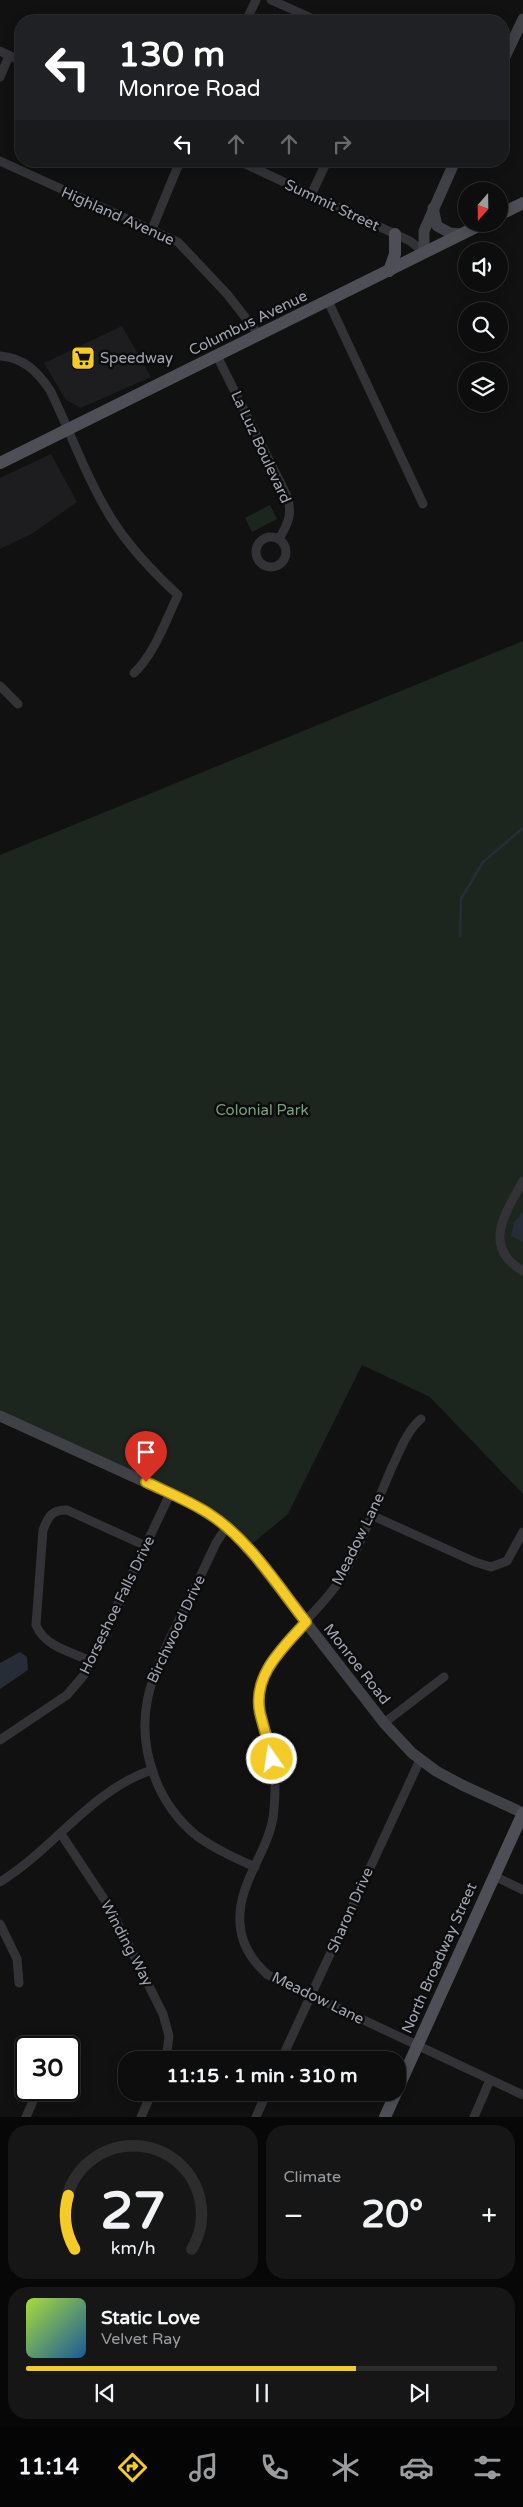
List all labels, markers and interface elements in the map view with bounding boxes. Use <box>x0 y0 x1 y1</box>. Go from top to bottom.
text: 130 m <box>118 34 225 76</box>
icon: left <box>35 35 100 100</box>
text: Monroe Road <box>118 76 261 102</box>
icon: left <box>169 130 197 158</box>
icon: ahead <box>222 130 250 158</box>
icon: ahead <box>275 130 303 158</box>
icon: right <box>328 130 356 158</box>
street label: Summit Street <box>282 175 382 235</box>
north arrow <box>458 182 508 232</box>
map controls <box>458 182 508 412</box>
street label: Highland Avenue <box>59 183 177 249</box>
button: sound <box>458 242 508 292</box>
street label: Columbus Avenue <box>186 287 310 359</box>
button: search <box>458 302 508 352</box>
supermarket icon: Speedway <box>70 345 96 371</box>
place label: Speedway <box>100 349 173 367</box>
button: layers <box>458 362 508 412</box>
street label: La Luz Boulevard <box>227 388 295 506</box>
park label: Colonial Park <box>215 1101 309 1119</box>
pin <box>125 1431 167 1482</box>
icon: arrive <box>132 1438 160 1466</box>
street label: Meadow Lane <box>328 1490 388 1588</box>
street label: Horseshoe Falls Drive <box>76 1533 158 1677</box>
street label: Birchwood Drive <box>143 1572 209 1686</box>
street label: Monroe Road <box>320 1620 394 1708</box>
position arrow <box>245 1732 297 1784</box>
street label: Sharon Drive <box>323 1865 377 1955</box>
street label: North Broadway Street <box>398 1880 481 2036</box>
street label: Winding Way <box>97 1897 157 1989</box>
street label: Meadow Lane <box>269 1968 367 2028</box>
speed limit sign: 30 <box>15 2036 80 2101</box>
text: 11:15 · 1 min · 310 m <box>166 2065 358 2087</box>
text: Climate <box>284 2167 341 2187</box>
text: 27 <box>100 2180 165 2243</box>
text: 20° <box>361 2192 423 2238</box>
text: − <box>284 2199 303 2233</box>
text: + <box>481 2199 497 2233</box>
text: km/h <box>110 2238 155 2259</box>
text: Static Love <box>101 2307 200 2329</box>
text: Velvet Ray <box>101 2329 181 2349</box>
icon: previous <box>91 2379 119 2407</box>
icon: pause <box>248 2379 276 2407</box>
icon: next <box>405 2379 433 2407</box>
icon: directions <box>115 2450 150 2485</box>
icon: music <box>186 2450 221 2485</box>
icon: phone <box>257 2450 292 2485</box>
icon: climate <box>328 2450 363 2485</box>
icon: car <box>399 2450 434 2485</box>
icon: filters <box>470 2450 505 2485</box>
text: 11:14 <box>18 2454 79 2480</box>

